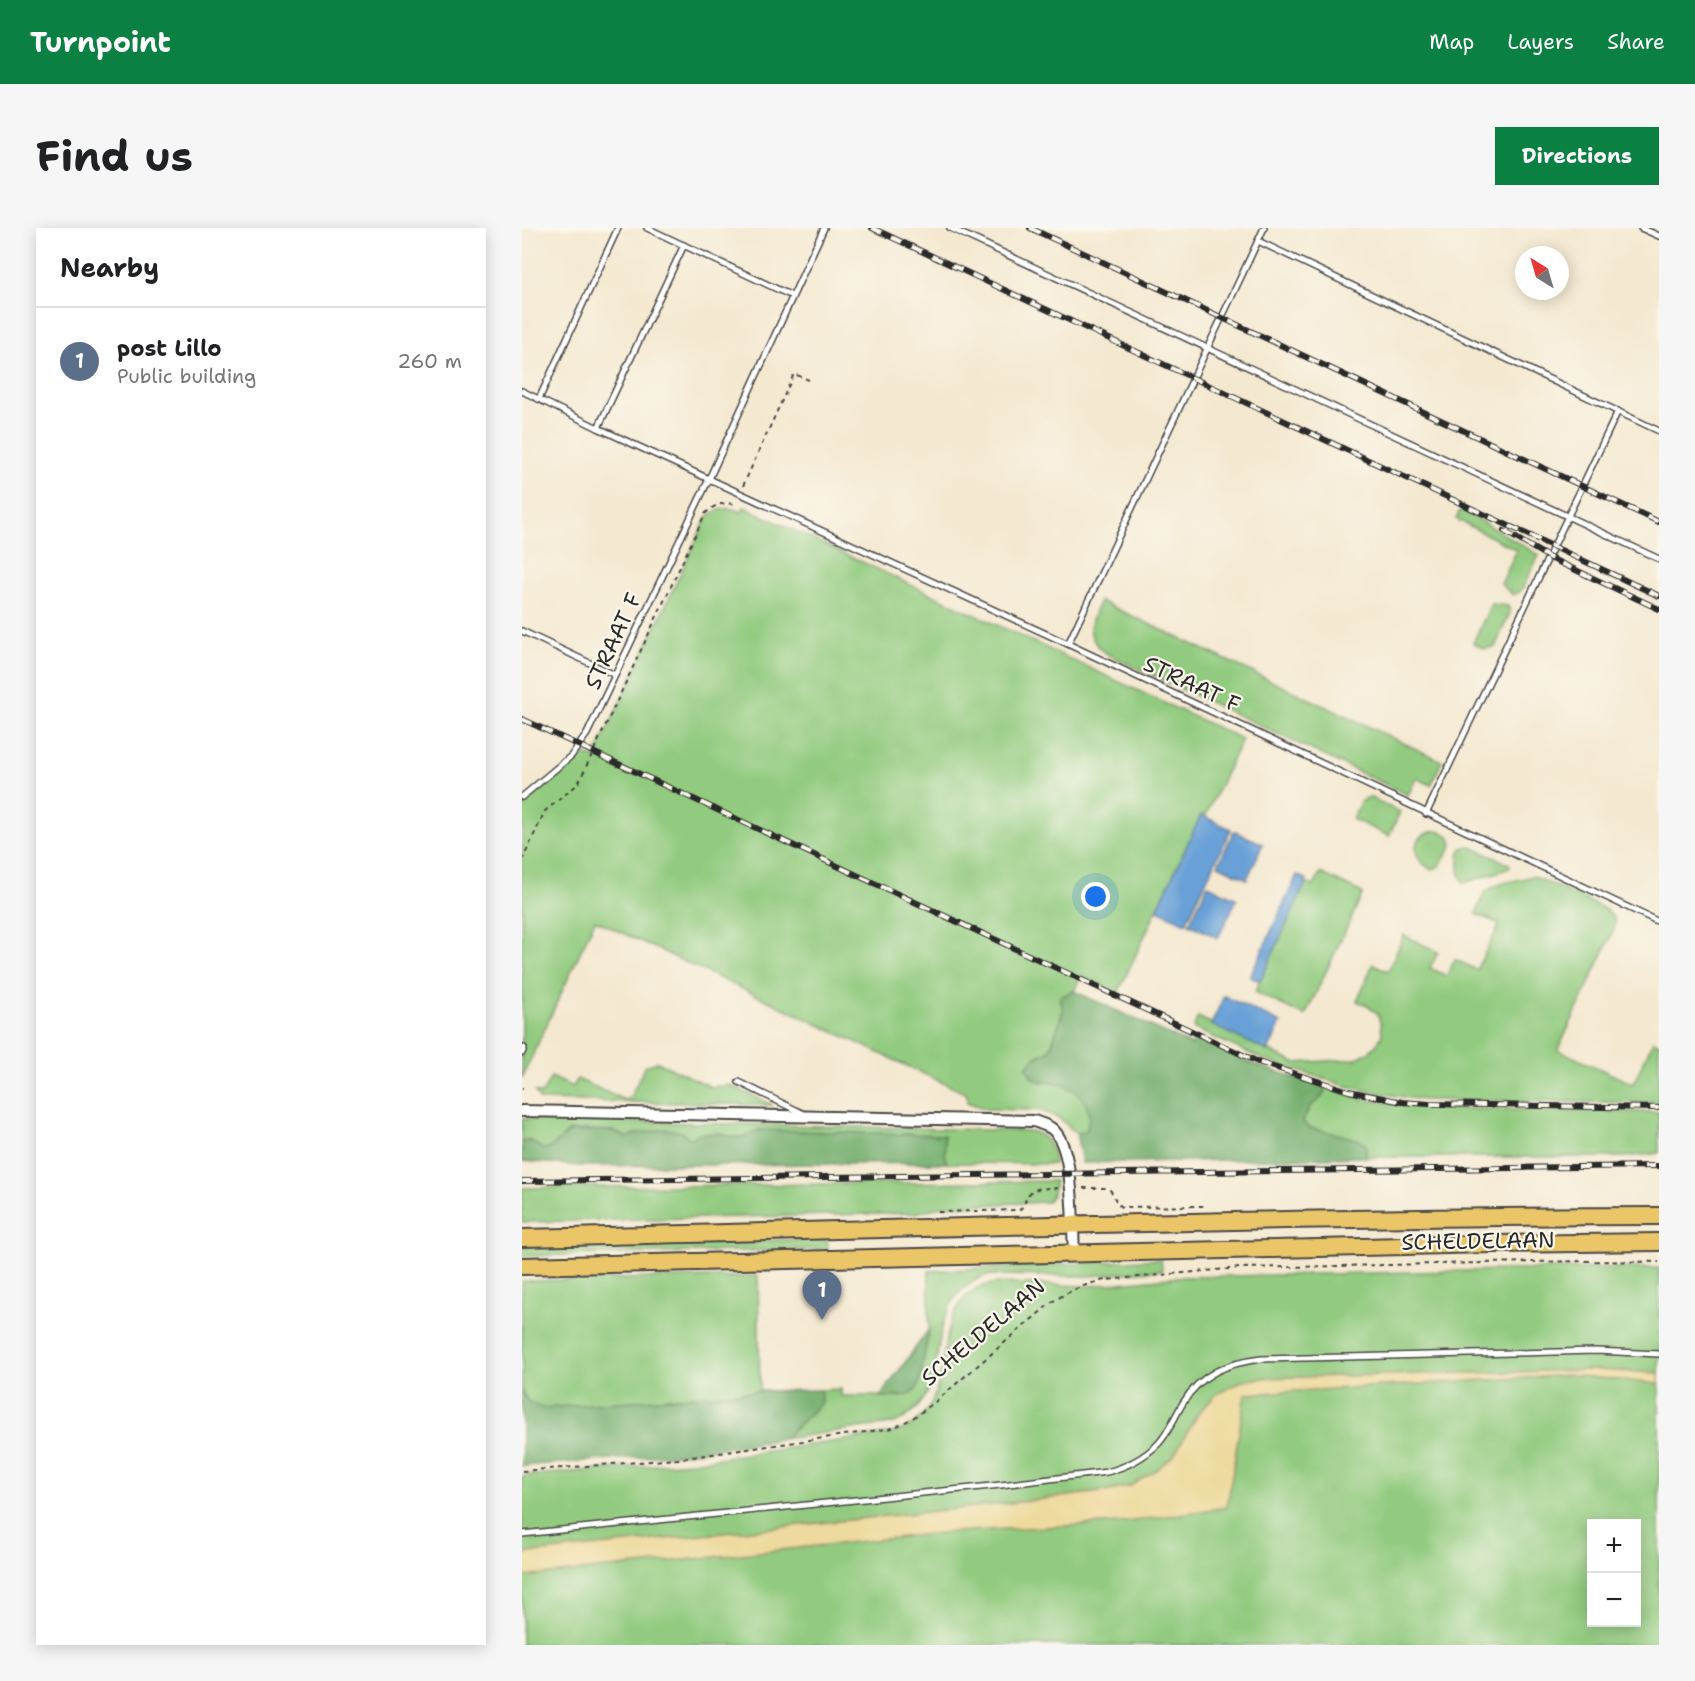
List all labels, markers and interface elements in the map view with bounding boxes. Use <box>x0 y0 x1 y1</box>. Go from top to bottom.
text: Turnpoint <box>30 23 171 61</box>
text: Map <box>1429 28 1474 56</box>
text: Layers <box>1507 28 1574 56</box>
text: Share <box>1607 28 1665 56</box>
button: Directions <box>1495 127 1659 185</box>
text: Find us <box>36 128 193 184</box>
north arrow <box>1515 246 1569 300</box>
text: Nearby <box>60 250 159 285</box>
text: post Lillo <box>117 334 222 363</box>
text: 1 <box>75 348 84 374</box>
text: 260 m <box>397 348 462 374</box>
text: Public building <box>117 363 256 389</box>
street label: STRAAT F <box>578 588 648 694</box>
street label: STRAAT F <box>1139 649 1245 719</box>
your location <box>1081 882 1110 911</box>
street label: SCHELDELAAN <box>1401 1225 1555 1257</box>
pin: 1 <box>802 1270 842 1320</box>
street label: SCHELDELAAN <box>915 1272 1051 1392</box>
map controls <box>1587 1519 1641 1627</box>
button: + <box>1587 1519 1641 1573</box>
button: − <box>1587 1573 1641 1627</box>

